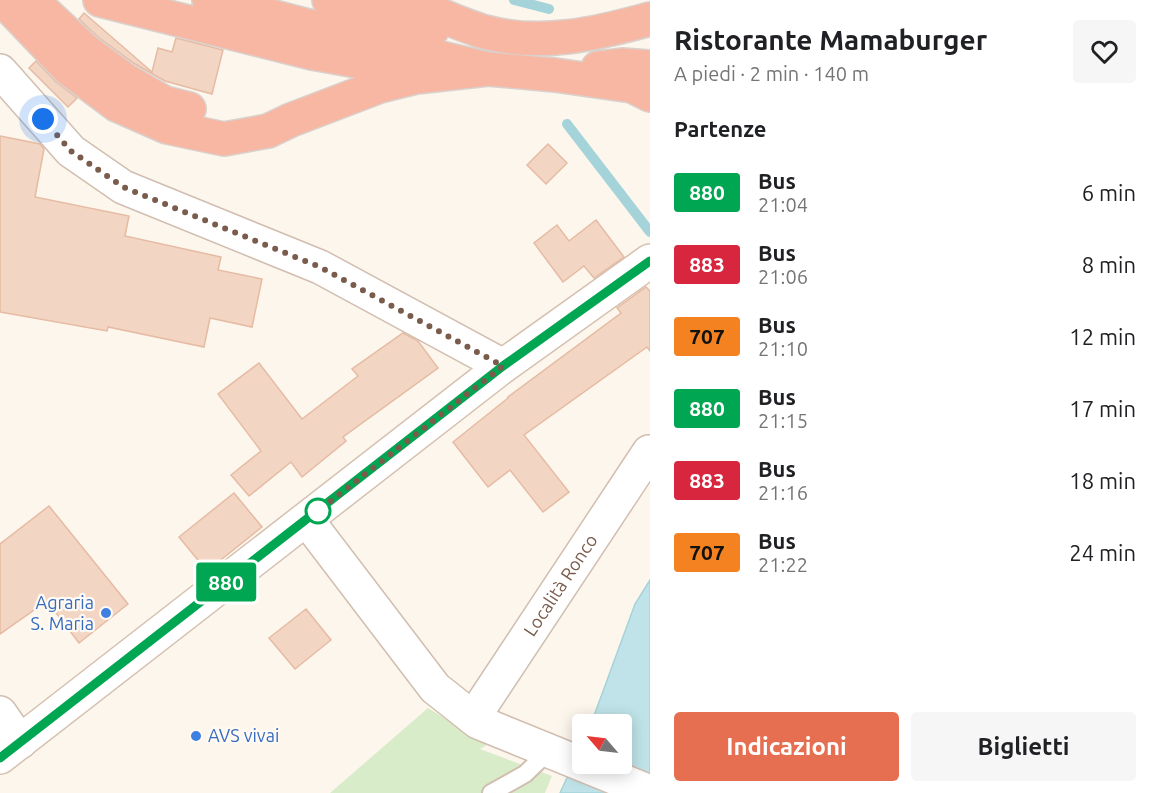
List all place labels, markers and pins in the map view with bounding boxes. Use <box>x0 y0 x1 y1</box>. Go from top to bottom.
unlabelled marker <box>305 498 331 524</box>
place label: Agraria S. Maria <box>30 592 94 633</box>
marker: Agraria S. Maria <box>99 606 113 620</box>
place label: AVS vivai <box>208 725 279 745</box>
marker: AVS vivai <box>189 729 203 743</box>

